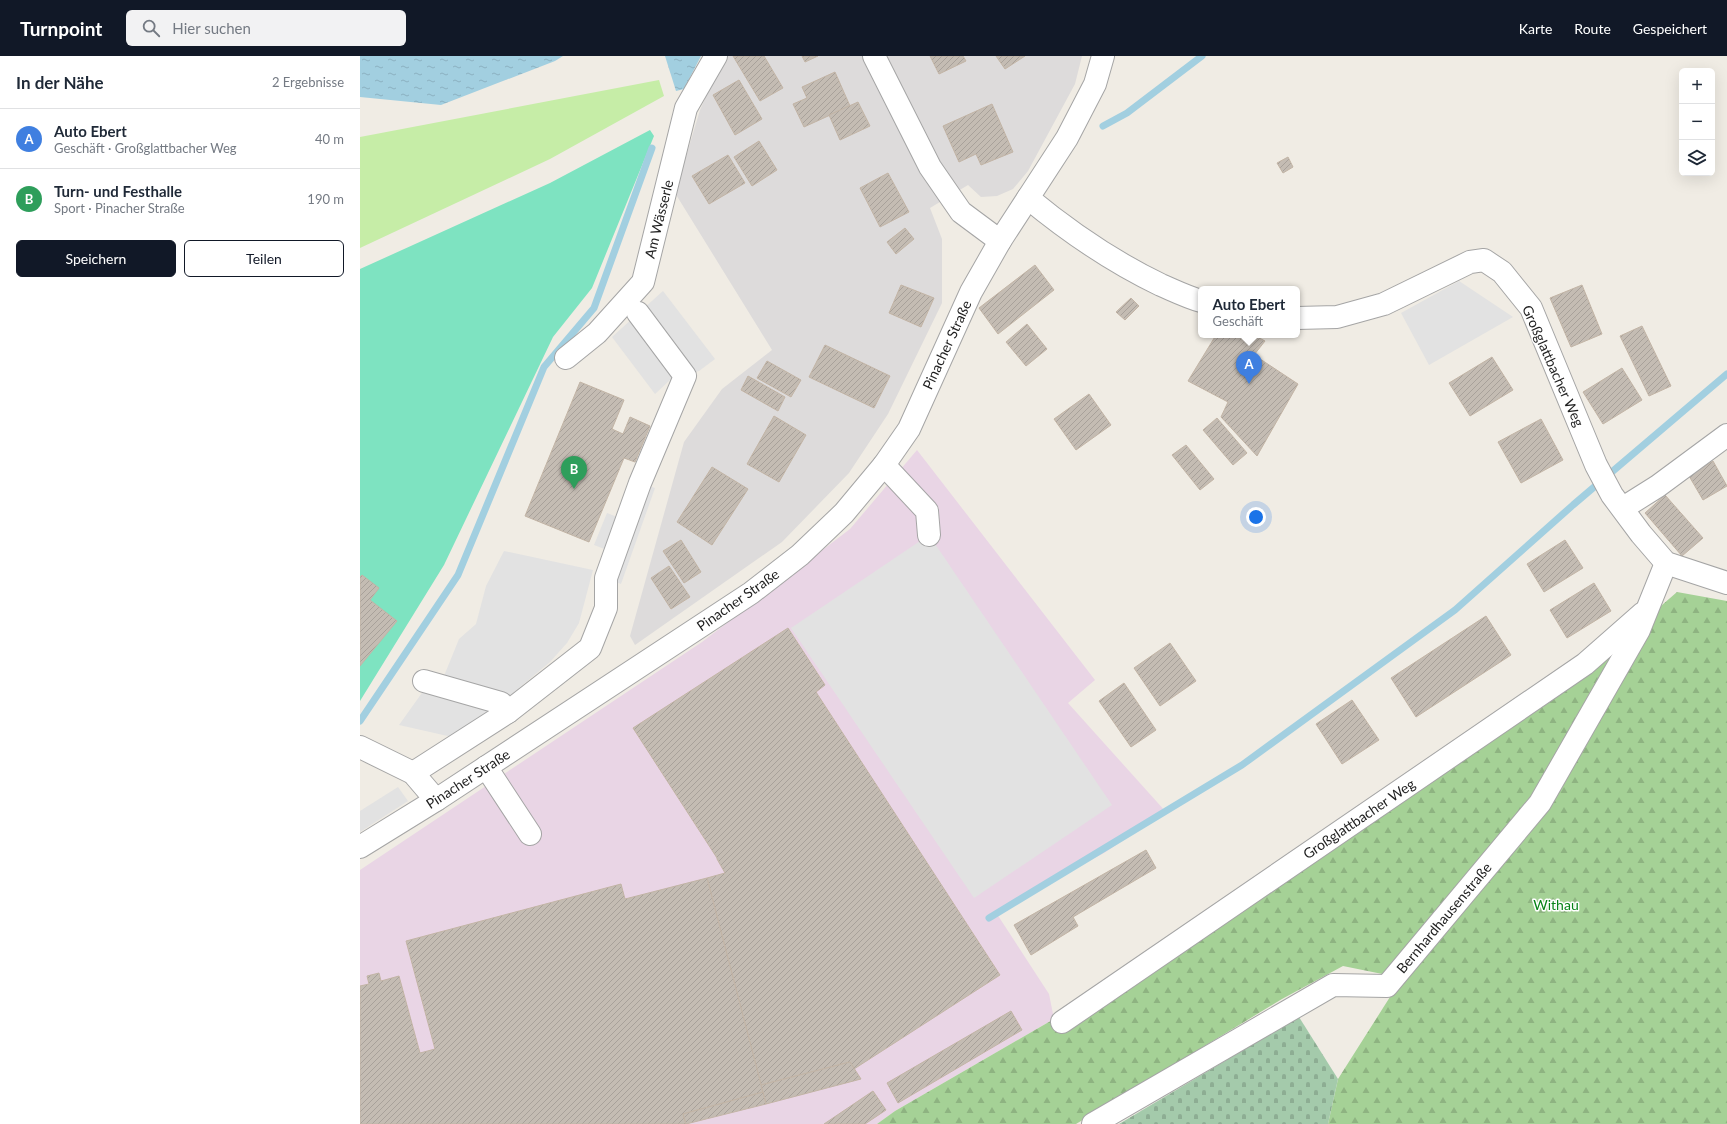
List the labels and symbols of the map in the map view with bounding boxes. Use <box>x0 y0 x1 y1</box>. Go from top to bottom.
street label: Am Wässerle <box>641 178 676 260</box>
street label: Pinacher Straße <box>918 297 975 392</box>
street label: Großglattbacher Weg <box>1519 302 1588 429</box>
pin: A <box>1236 351 1262 384</box>
pin: B <box>561 456 587 489</box>
your location <box>1246 507 1266 527</box>
street label: Pinacher Straße <box>693 565 782 634</box>
street label: Pinacher Straße <box>423 745 513 812</box>
street label: Großglattbacher Weg <box>1300 775 1418 862</box>
street label: Bernhardhausenstraße <box>1392 859 1495 976</box>
park label: Withau <box>1533 896 1579 913</box>

